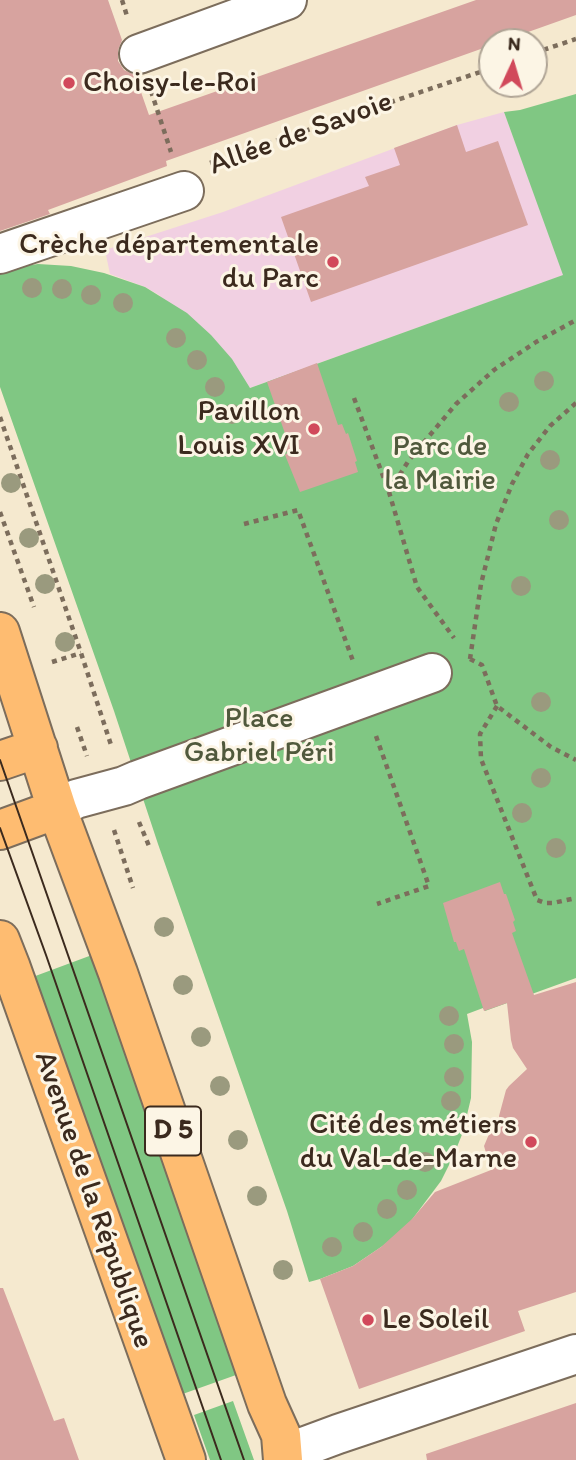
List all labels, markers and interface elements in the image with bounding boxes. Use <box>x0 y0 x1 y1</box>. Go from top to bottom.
north arrow <box>478 28 548 98</box>
text: N <box>507 32 522 55</box>
place label: Choisy-le-Roi <box>83 65 257 101</box>
marker: Choisy-le-Roi <box>61 75 77 91</box>
street label: Allée de Savoie <box>204 84 398 184</box>
place label: Crèche départementale du Parc <box>19 227 319 298</box>
marker: Crèche départementale du Parc <box>325 254 341 270</box>
place label: Pavillon Louis XVI <box>177 394 300 464</box>
marker: Pavillon Louis XVI <box>306 421 322 437</box>
park label: Parc de la Mairie <box>384 429 496 499</box>
park label: Place Gabriel Péri <box>184 701 334 772</box>
street label: Avenue de la République <box>25 1047 161 1353</box>
road number: D 5 <box>145 1106 201 1156</box>
place label: Cité des métiers du Val-de-Marne <box>300 1107 517 1178</box>
marker: Cité des métiers du Val-de-Marne <box>523 1134 539 1150</box>
place label: Le Soleil <box>382 1302 489 1338</box>
marker: Le Soleil <box>360 1312 376 1328</box>

